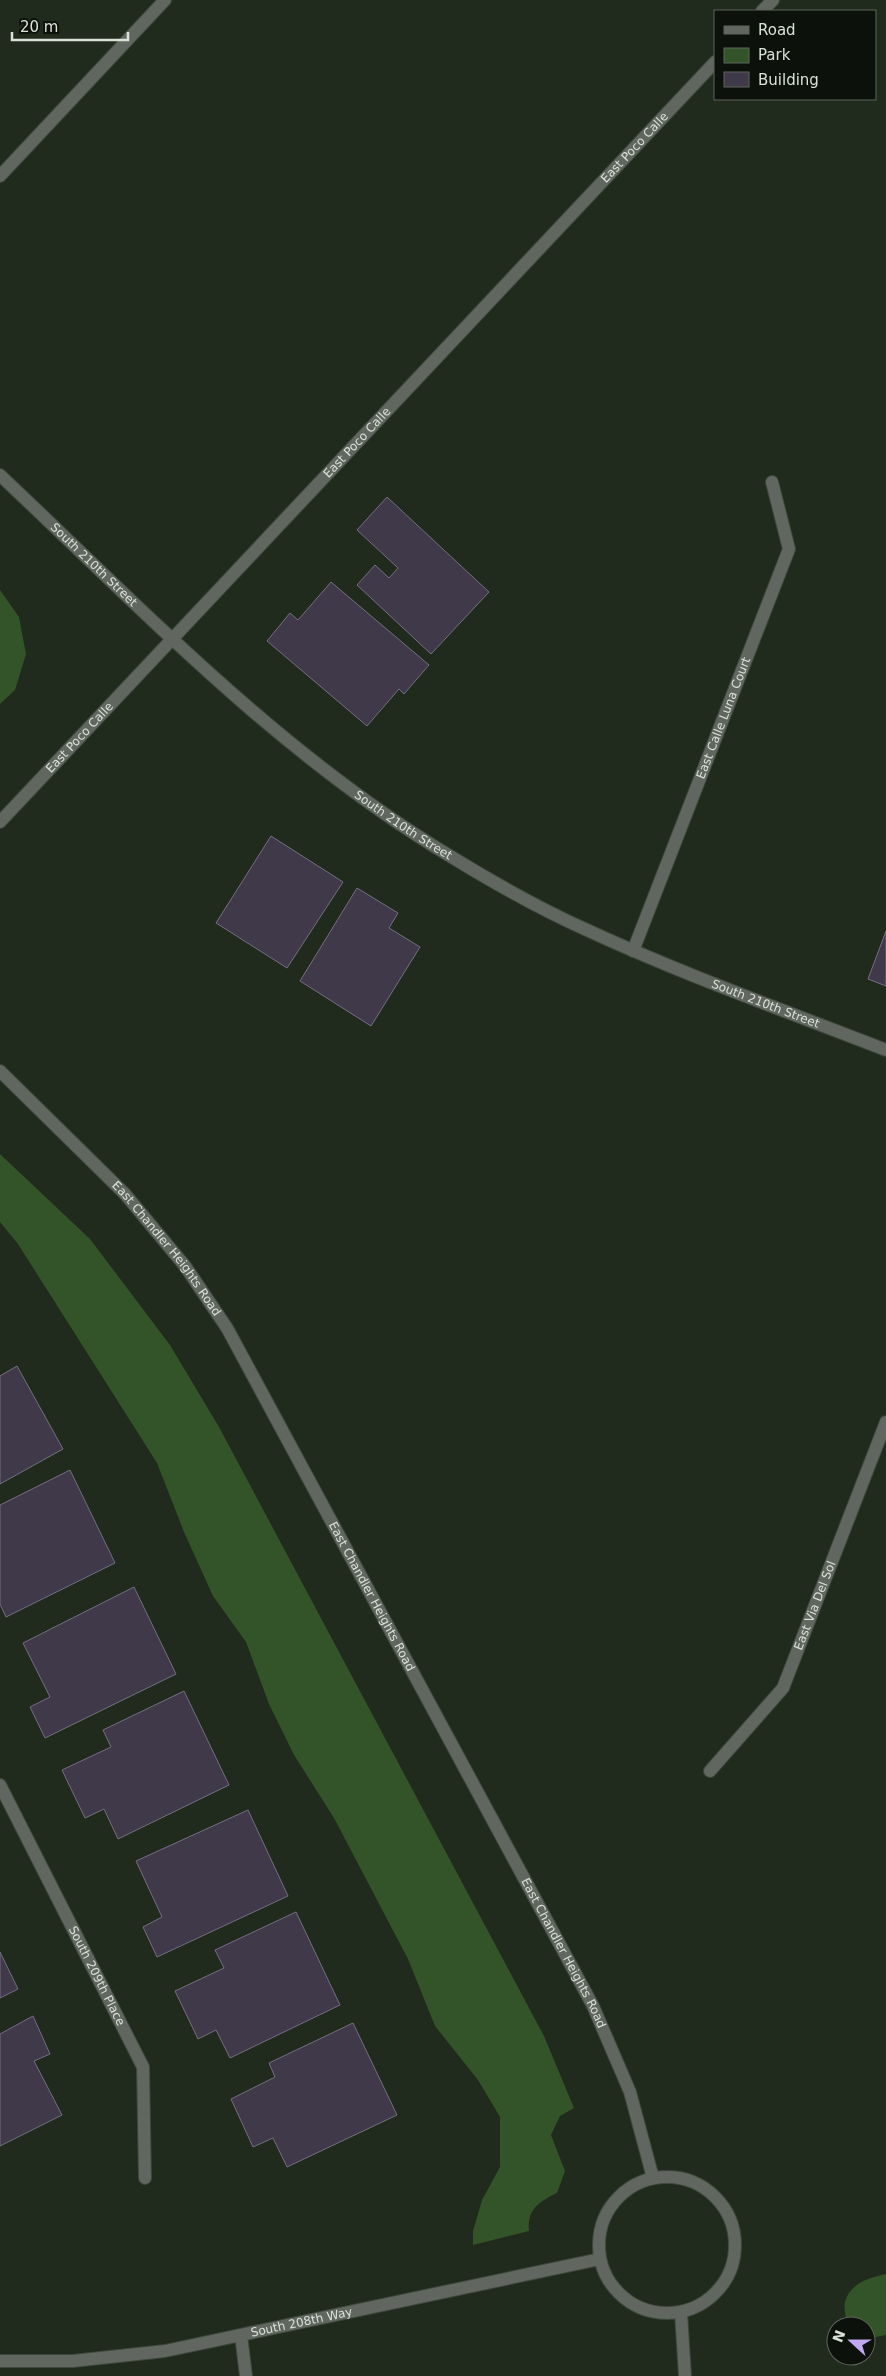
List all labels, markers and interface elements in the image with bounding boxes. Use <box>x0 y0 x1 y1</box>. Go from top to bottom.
scale bar <box>12 10 129 42</box>
legend <box>714 10 876 100</box>
text: 20 m <box>20 18 58 36</box>
text: Road <box>758 21 796 39</box>
text: Park <box>758 46 791 64</box>
text: Building <box>758 71 819 89</box>
street label: East Poco Calle <box>598 109 671 186</box>
street label: East Poco Calle <box>321 404 393 481</box>
street label: South 210th Street <box>48 520 140 610</box>
street label: East Calle Luna Court <box>694 655 753 781</box>
street label: East Poco Calle <box>43 699 116 776</box>
street label: South 210th Street <box>352 788 455 863</box>
street label: South 210th Street <box>710 977 822 1031</box>
street label: East Chandler Heights Road <box>109 1178 224 1319</box>
street label: East Chandler Heights Road <box>326 1519 418 1674</box>
street label: East Via Del Sol <box>791 1559 839 1652</box>
street label: East Chandler Heights Road <box>518 1876 609 2030</box>
street label: South 209th Place <box>66 1924 128 2028</box>
street label: South 208th Way <box>249 2305 353 2340</box>
north arrow <box>826 2316 876 2366</box>
text: N <box>829 2328 848 2345</box>

